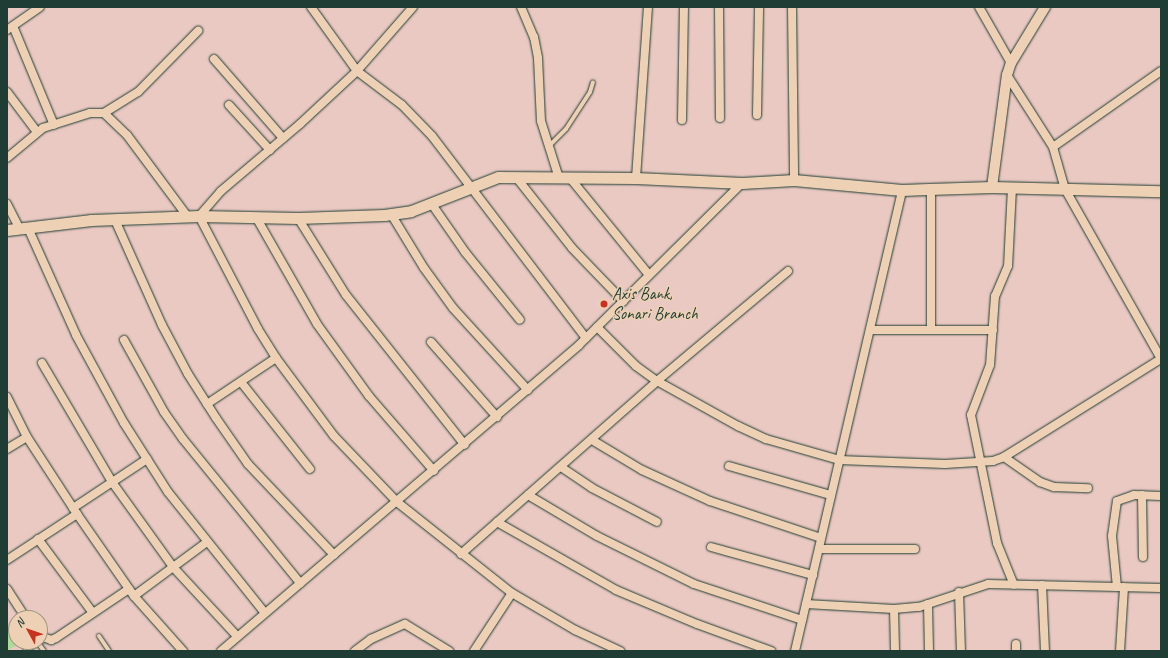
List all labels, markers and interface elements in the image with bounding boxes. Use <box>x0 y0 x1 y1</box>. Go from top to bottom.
place label: Axis Bank, Sonari Branch <box>612 284 698 324</box>
marker: Axis Bank, Sonari Branch <box>599 299 609 309</box>
north arrow <box>8 610 48 650</box>
text: N <box>12 616 27 630</box>

